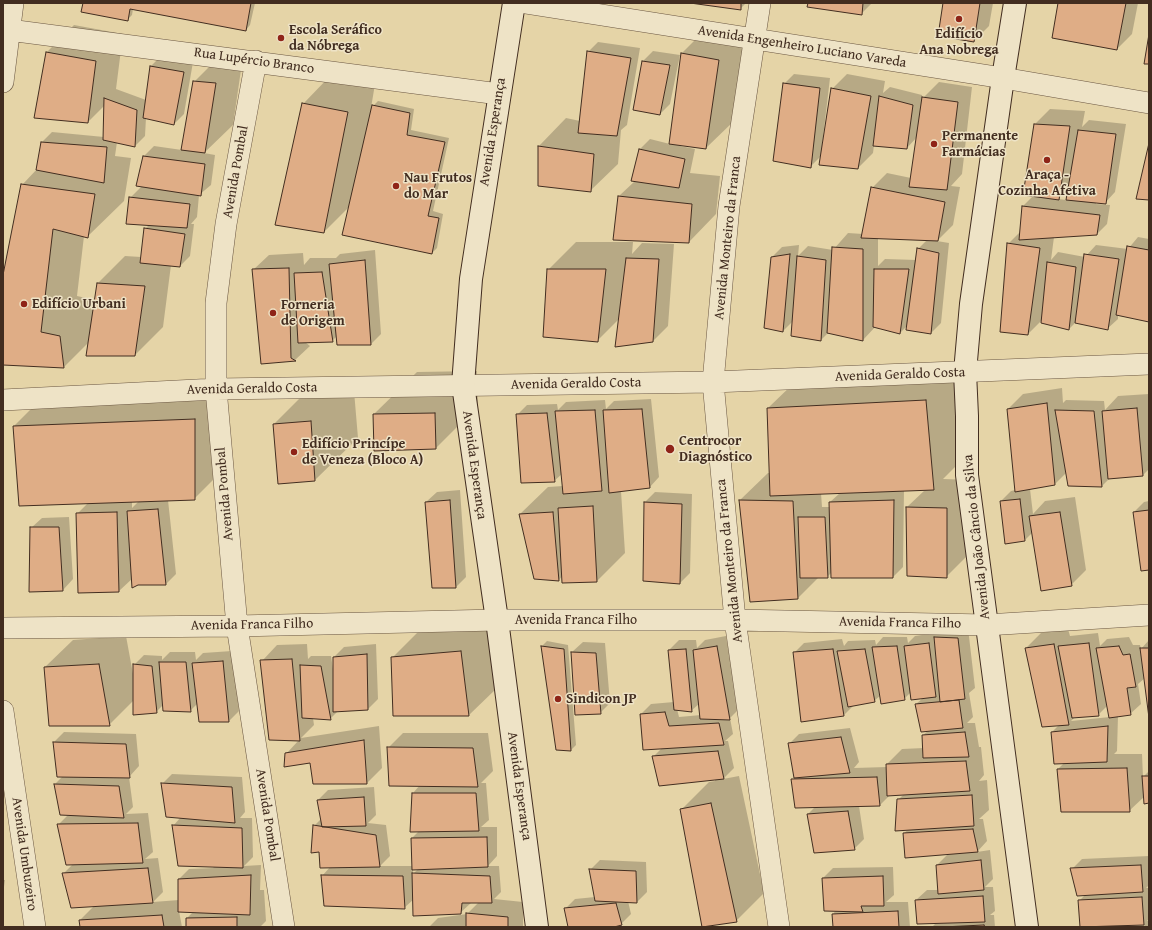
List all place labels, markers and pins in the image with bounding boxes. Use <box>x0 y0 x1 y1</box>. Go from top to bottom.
marker: Edifício Ana Nobrega <box>954 14 964 24</box>
place label: Escola Seráfico da Nóbrega <box>289 22 382 54</box>
place label: Edifício Ana Nobrega <box>919 26 999 58</box>
marker: Escola Seráfico da Nóbrega <box>276 33 286 43</box>
place label: Permanente Farmácias <box>942 128 1018 160</box>
marker: Permanente Farmácias <box>929 139 939 149</box>
marker: Araça - Cozinha Afetiva <box>1042 155 1052 165</box>
place label: Araça - Cozinha Afetiva <box>998 167 1096 200</box>
place label: Nau Frutos do Mar <box>404 170 472 202</box>
marker: Nau Frutos do Mar <box>391 181 401 191</box>
place label: Edifício Urbani <box>32 296 126 312</box>
place label: Forneria de Origem <box>281 297 345 330</box>
marker: Edifício Urbani <box>19 299 29 309</box>
marker: Forneria de Origem <box>268 308 278 318</box>
place label: Centrocor Diagnóstico <box>679 433 752 466</box>
place label: Edifício Princípe de Veneza (Bloco A) <box>302 436 423 468</box>
marker: Centrocor Diagnóstico <box>664 443 676 455</box>
marker: Edifício Princípe de Veneza (Bloco A) <box>289 447 299 457</box>
place label: Sindicon JP <box>566 691 637 707</box>
marker: Sindicon JP <box>553 694 563 704</box>

